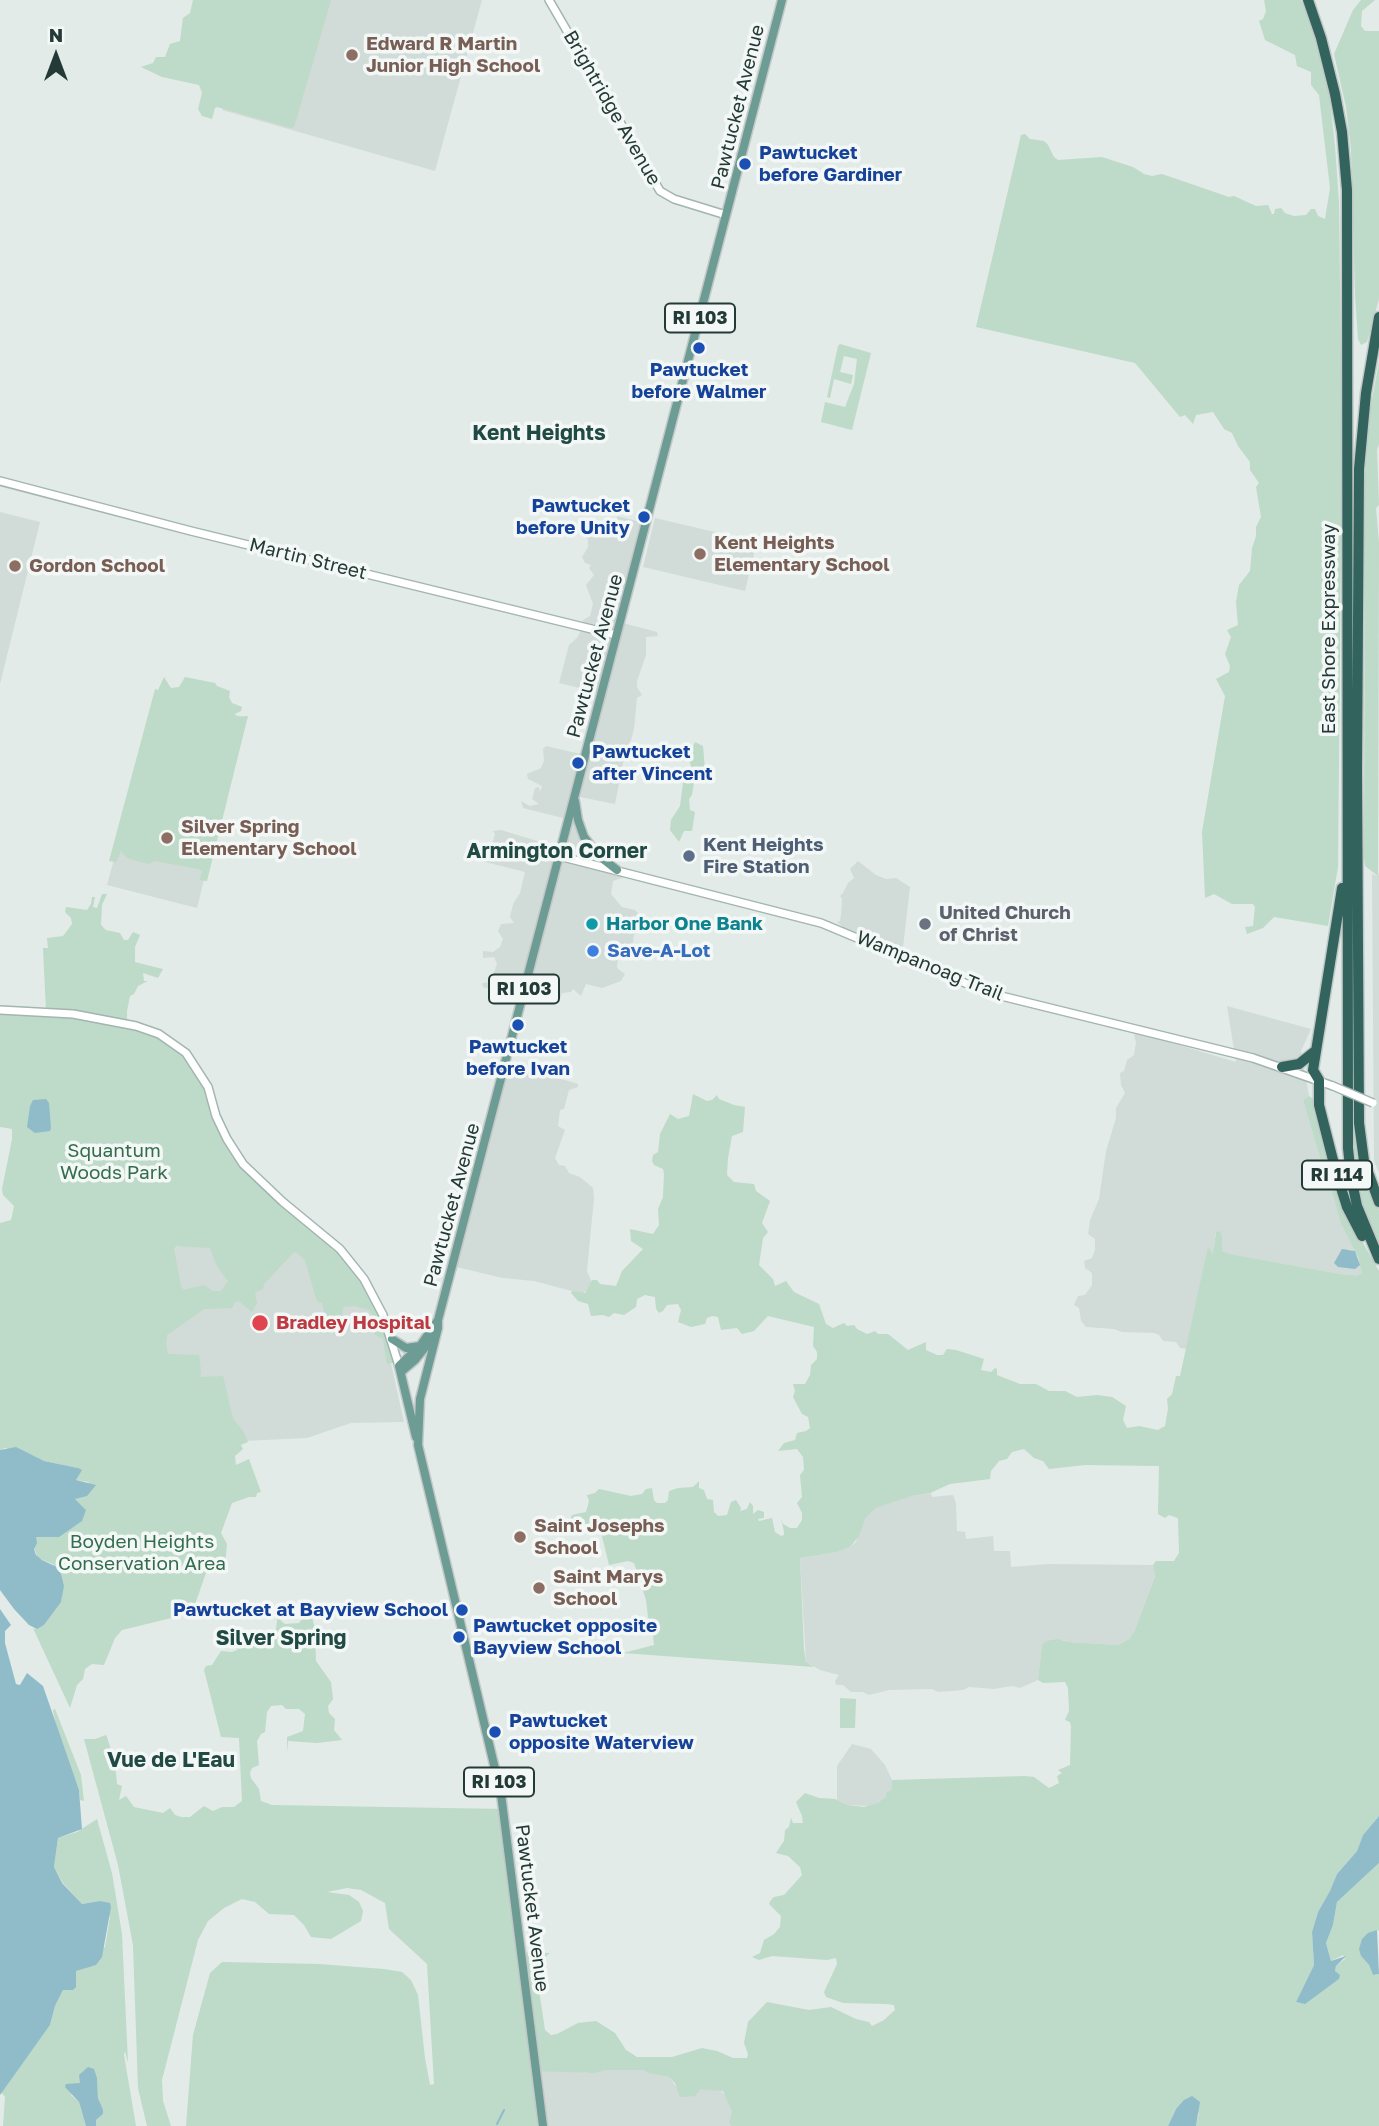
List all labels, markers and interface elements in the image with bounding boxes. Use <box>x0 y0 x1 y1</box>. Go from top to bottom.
north arrow <box>21 21 91 91</box>
street label: Pawtucket Avenue <box>707 22 769 192</box>
text: N <box>49 23 63 46</box>
street label: Brightridge Avenue <box>558 27 666 189</box>
place label: Edward R Martin Junior High School <box>366 33 540 77</box>
marker: Edward R Martin Junior High School <box>344 47 360 63</box>
place label: Pawtucket before Gardiner <box>759 142 902 186</box>
marker: Pawtucket before Gardiner <box>737 156 753 172</box>
road number: RI 103 <box>665 304 735 332</box>
marker: Pawtucket before Walmer <box>691 340 707 356</box>
place label: Pawtucket before Walmer <box>632 359 766 403</box>
district label: Kent Heights <box>472 420 606 446</box>
place label: Pawtucket before Unity <box>516 495 630 539</box>
marker: Pawtucket before Unity <box>636 509 652 525</box>
street label: East Shore Expressway <box>1318 524 1340 734</box>
place label: Kent Heights Elementary School <box>714 532 890 576</box>
street label: Martin Street <box>247 533 369 585</box>
marker: Kent Heights Elementary School <box>692 546 708 562</box>
place label: Gordon School <box>29 555 165 577</box>
marker: Gordon School <box>7 558 23 574</box>
street label: Pawtucket Avenue <box>562 572 628 740</box>
place label: Pawtucket after Vincent <box>592 741 713 785</box>
marker: Pawtucket after Vincent <box>570 755 586 771</box>
place label: Silver Spring Elementary School <box>181 816 357 860</box>
marker: Silver Spring Elementary School <box>159 830 175 846</box>
place label: Kent Heights Fire Station <box>703 834 824 878</box>
district label: Armington Corner <box>467 838 647 864</box>
marker: Kent Heights Fire Station <box>681 848 697 864</box>
place label: United Church of Christ <box>939 902 1071 946</box>
place label: Harbor One Bank <box>606 913 763 935</box>
marker: Harbor One Bank <box>584 916 600 932</box>
marker: United Church of Christ <box>917 916 933 932</box>
street label: Wampanoag Trail <box>853 926 1007 1006</box>
place label: Save-A-Lot <box>607 940 710 962</box>
marker: Save-A-Lot <box>585 943 601 959</box>
road number: RI 103 <box>489 974 559 1004</box>
marker: Pawtucket before Ivan <box>510 1017 526 1033</box>
place label: Pawtucket before Ivan <box>466 1036 570 1080</box>
street label: Pawtucket Avenue <box>419 1121 485 1289</box>
park label: Squantum Woods Park <box>60 1140 168 1184</box>
road number: RI 114 <box>1302 1160 1372 1190</box>
place label: Bradley Hospital <box>276 1312 431 1334</box>
marker: Bradley Hospital <box>250 1313 270 1333</box>
place label: Saint Josephs School <box>534 1515 665 1559</box>
marker: Saint Josephs School <box>512 1529 528 1545</box>
park label: Boyden Heights Conservation Area <box>58 1531 226 1575</box>
place label: Saint Marys School <box>553 1566 663 1610</box>
marker: Saint Marys School <box>531 1580 547 1596</box>
place label: Pawtucket at Bayview School <box>173 1599 448 1621</box>
marker: Pawtucket at Bayview School <box>454 1602 470 1618</box>
place label: Pawtucket opposite Bayview School <box>473 1615 657 1659</box>
district label: Silver Spring <box>216 1625 346 1651</box>
marker: Pawtucket opposite Bayview School <box>451 1629 467 1645</box>
place label: Pawtucket opposite Waterview <box>509 1710 694 1754</box>
marker: Pawtucket opposite Waterview <box>487 1724 503 1740</box>
district label: Vue de L'Eau <box>107 1747 235 1773</box>
road number: RI 103 <box>464 1768 534 1797</box>
street label: Pawtucket Avenue <box>510 1823 554 1993</box>

